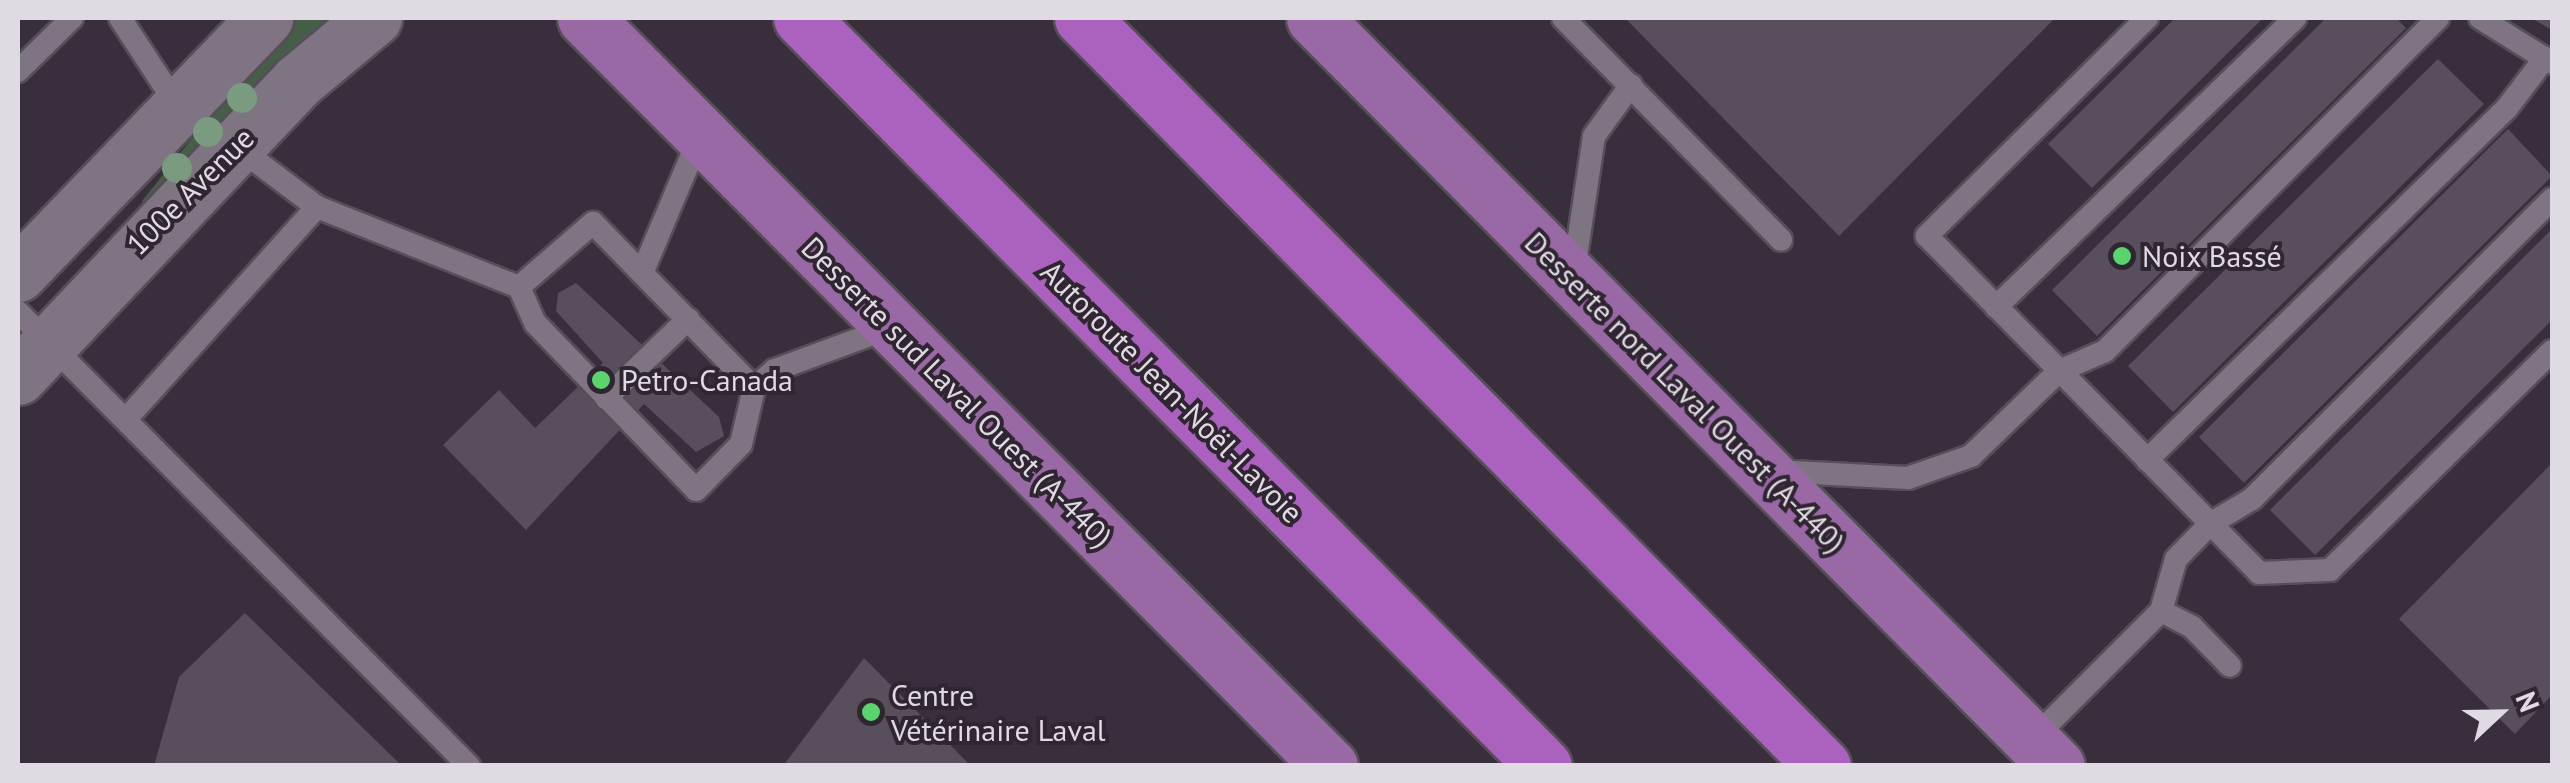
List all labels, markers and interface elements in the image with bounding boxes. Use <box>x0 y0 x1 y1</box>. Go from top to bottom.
street label: 100e Avenue <box>119 120 261 262</box>
street label: Desserte nord Laval Ouest (A-440) <box>1517 224 1853 560</box>
street label: Desserte sud Laval Ouest (A-440) <box>794 229 1120 555</box>
place label: Noix Bassé <box>2142 238 2283 274</box>
marker: Noix Bassé <box>2111 245 2133 267</box>
street label: Autoroute Jean-Noël-Lavoie <box>1034 254 1310 530</box>
place label: Petro-Canada <box>621 362 793 398</box>
marker: Petro-Canada <box>590 369 612 391</box>
north arrow <box>2450 663 2550 763</box>
place label: Centre Vétérinaire Laval <box>891 677 1106 748</box>
text: N <box>2508 686 2549 717</box>
marker: Centre Vétérinaire Laval <box>860 701 882 723</box>

